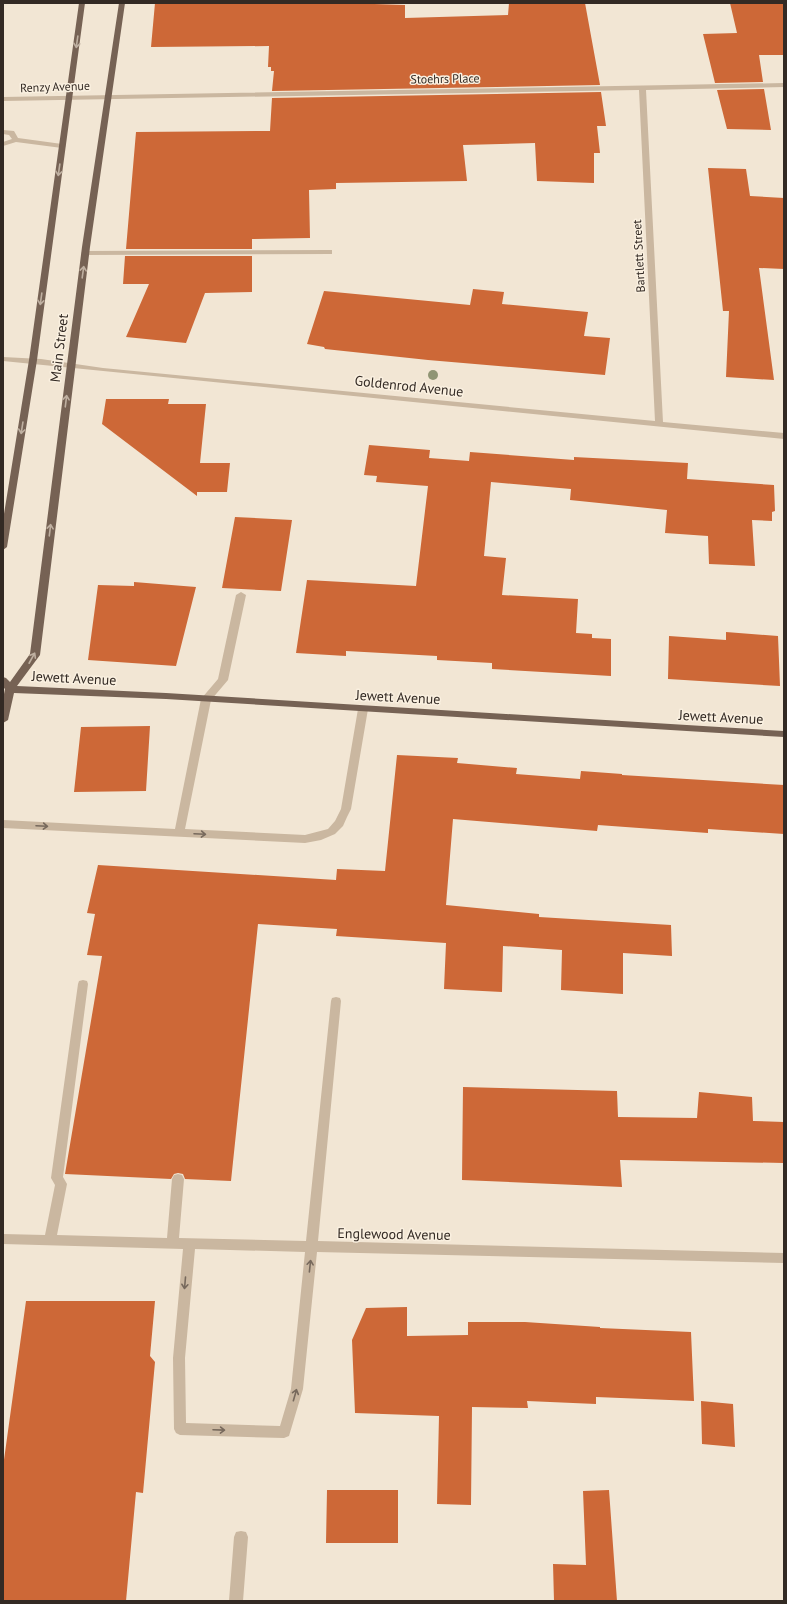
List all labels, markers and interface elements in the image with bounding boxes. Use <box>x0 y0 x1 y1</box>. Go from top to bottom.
one-way arrow <box>73 35 81 48</box>
street label: Stoehrs Place <box>410 70 480 87</box>
street label: Renzy Avenue <box>20 78 90 95</box>
one-way arrow <box>55 163 63 176</box>
street label: Bartlett Street <box>629 219 648 293</box>
one-way arrow <box>79 266 87 279</box>
one-way arrow <box>37 292 45 305</box>
street label: Main Street <box>46 312 72 383</box>
street label: Goldenrod Avenue <box>354 371 464 401</box>
one-way arrow <box>62 395 70 408</box>
one-way arrow <box>18 421 26 434</box>
one-way arrow <box>47 524 54 537</box>
one-way arrow <box>29 652 37 664</box>
street label: Jewett Avenue <box>30 667 117 689</box>
street label: Jewett Avenue <box>354 686 441 708</box>
street label: Jewett Avenue <box>677 706 764 728</box>
one-way arrow <box>35 823 48 830</box>
one-way arrow <box>193 830 206 838</box>
street label: Englewood Avenue <box>337 1224 451 1244</box>
one-way arrow <box>306 1260 313 1273</box>
one-way arrow <box>182 1276 189 1289</box>
one-way arrow <box>292 1389 299 1402</box>
one-way arrow <box>212 1426 225 1434</box>

